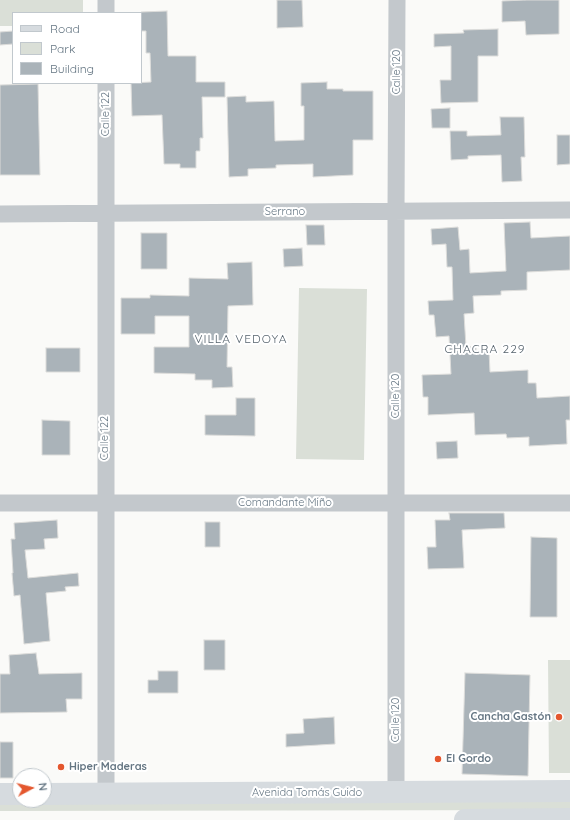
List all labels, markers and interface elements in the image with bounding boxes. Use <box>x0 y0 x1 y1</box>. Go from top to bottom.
legend <box>12 12 142 84</box>
text: Road <box>50 21 80 36</box>
text: Park <box>50 41 75 56</box>
street label: Calle 120 <box>390 50 404 94</box>
text: Building <box>50 61 94 76</box>
street label: Calle 122 <box>99 92 113 136</box>
street label: Serrano <box>265 205 305 219</box>
district label: VILLA VEDOYA <box>194 332 288 346</box>
district label: CHACRA 229 <box>444 342 526 356</box>
street label: Calle 120 <box>389 374 403 418</box>
street label: Calle 122 <box>98 416 112 460</box>
street label: Comandante Miño <box>238 496 332 510</box>
street label: Calle 120 <box>389 698 403 742</box>
place label: Cancha Gastón <box>471 710 551 724</box>
marker: Cancha Gastón <box>554 712 564 722</box>
place label: El Gordo <box>446 752 491 766</box>
marker: El Gordo <box>433 754 443 764</box>
place label: Hiper Maderas <box>69 760 147 774</box>
marker: Hiper Maderas <box>56 762 66 772</box>
north arrow <box>12 768 52 808</box>
text: N <box>35 782 50 792</box>
street label: Avenida Tomás Guido <box>252 786 362 800</box>

